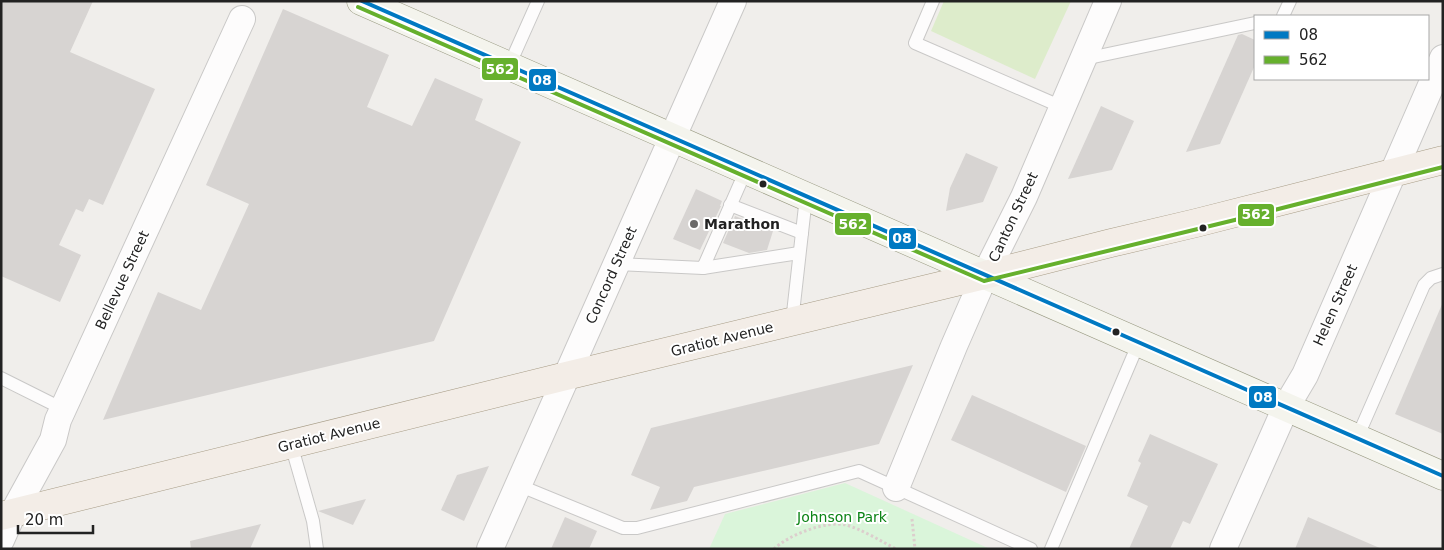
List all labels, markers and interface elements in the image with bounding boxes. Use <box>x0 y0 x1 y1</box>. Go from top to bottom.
legend <box>1254 15 1429 80</box>
text: 08 <box>1299 26 1318 44</box>
text: 562 <box>1299 51 1328 69</box>
line badge: 562 <box>481 57 519 81</box>
text: 562 <box>485 61 515 77</box>
line badge: 08 <box>528 68 557 92</box>
text: 08 <box>532 72 552 88</box>
street label: Canton Street <box>985 169 1041 264</box>
unlabelled marker <box>758 179 768 189</box>
line badge: 562 <box>1237 203 1275 227</box>
text: 562 <box>1241 206 1271 222</box>
line badge: 562 <box>834 212 872 236</box>
place label: Marathon <box>704 216 780 232</box>
text: 562 <box>838 216 868 232</box>
marker: Marathon <box>688 218 700 230</box>
street label: Concord Street <box>582 223 640 326</box>
unlabelled marker <box>1198 223 1208 233</box>
line badge: 08 <box>888 227 917 250</box>
street label: Bellevue Street <box>92 228 152 332</box>
text: 08 <box>892 230 912 246</box>
street label: Helen Street <box>1310 261 1360 348</box>
street label: Gratiot Avenue <box>669 319 775 359</box>
unlabelled marker <box>1111 327 1121 337</box>
line badge: 08 <box>1248 385 1277 409</box>
text: 08 <box>1253 389 1273 405</box>
street label: Gratiot Avenue <box>276 415 382 455</box>
scale bar <box>18 502 92 534</box>
park label: Johnson Park <box>796 509 888 525</box>
text: 20 m <box>25 511 63 529</box>

